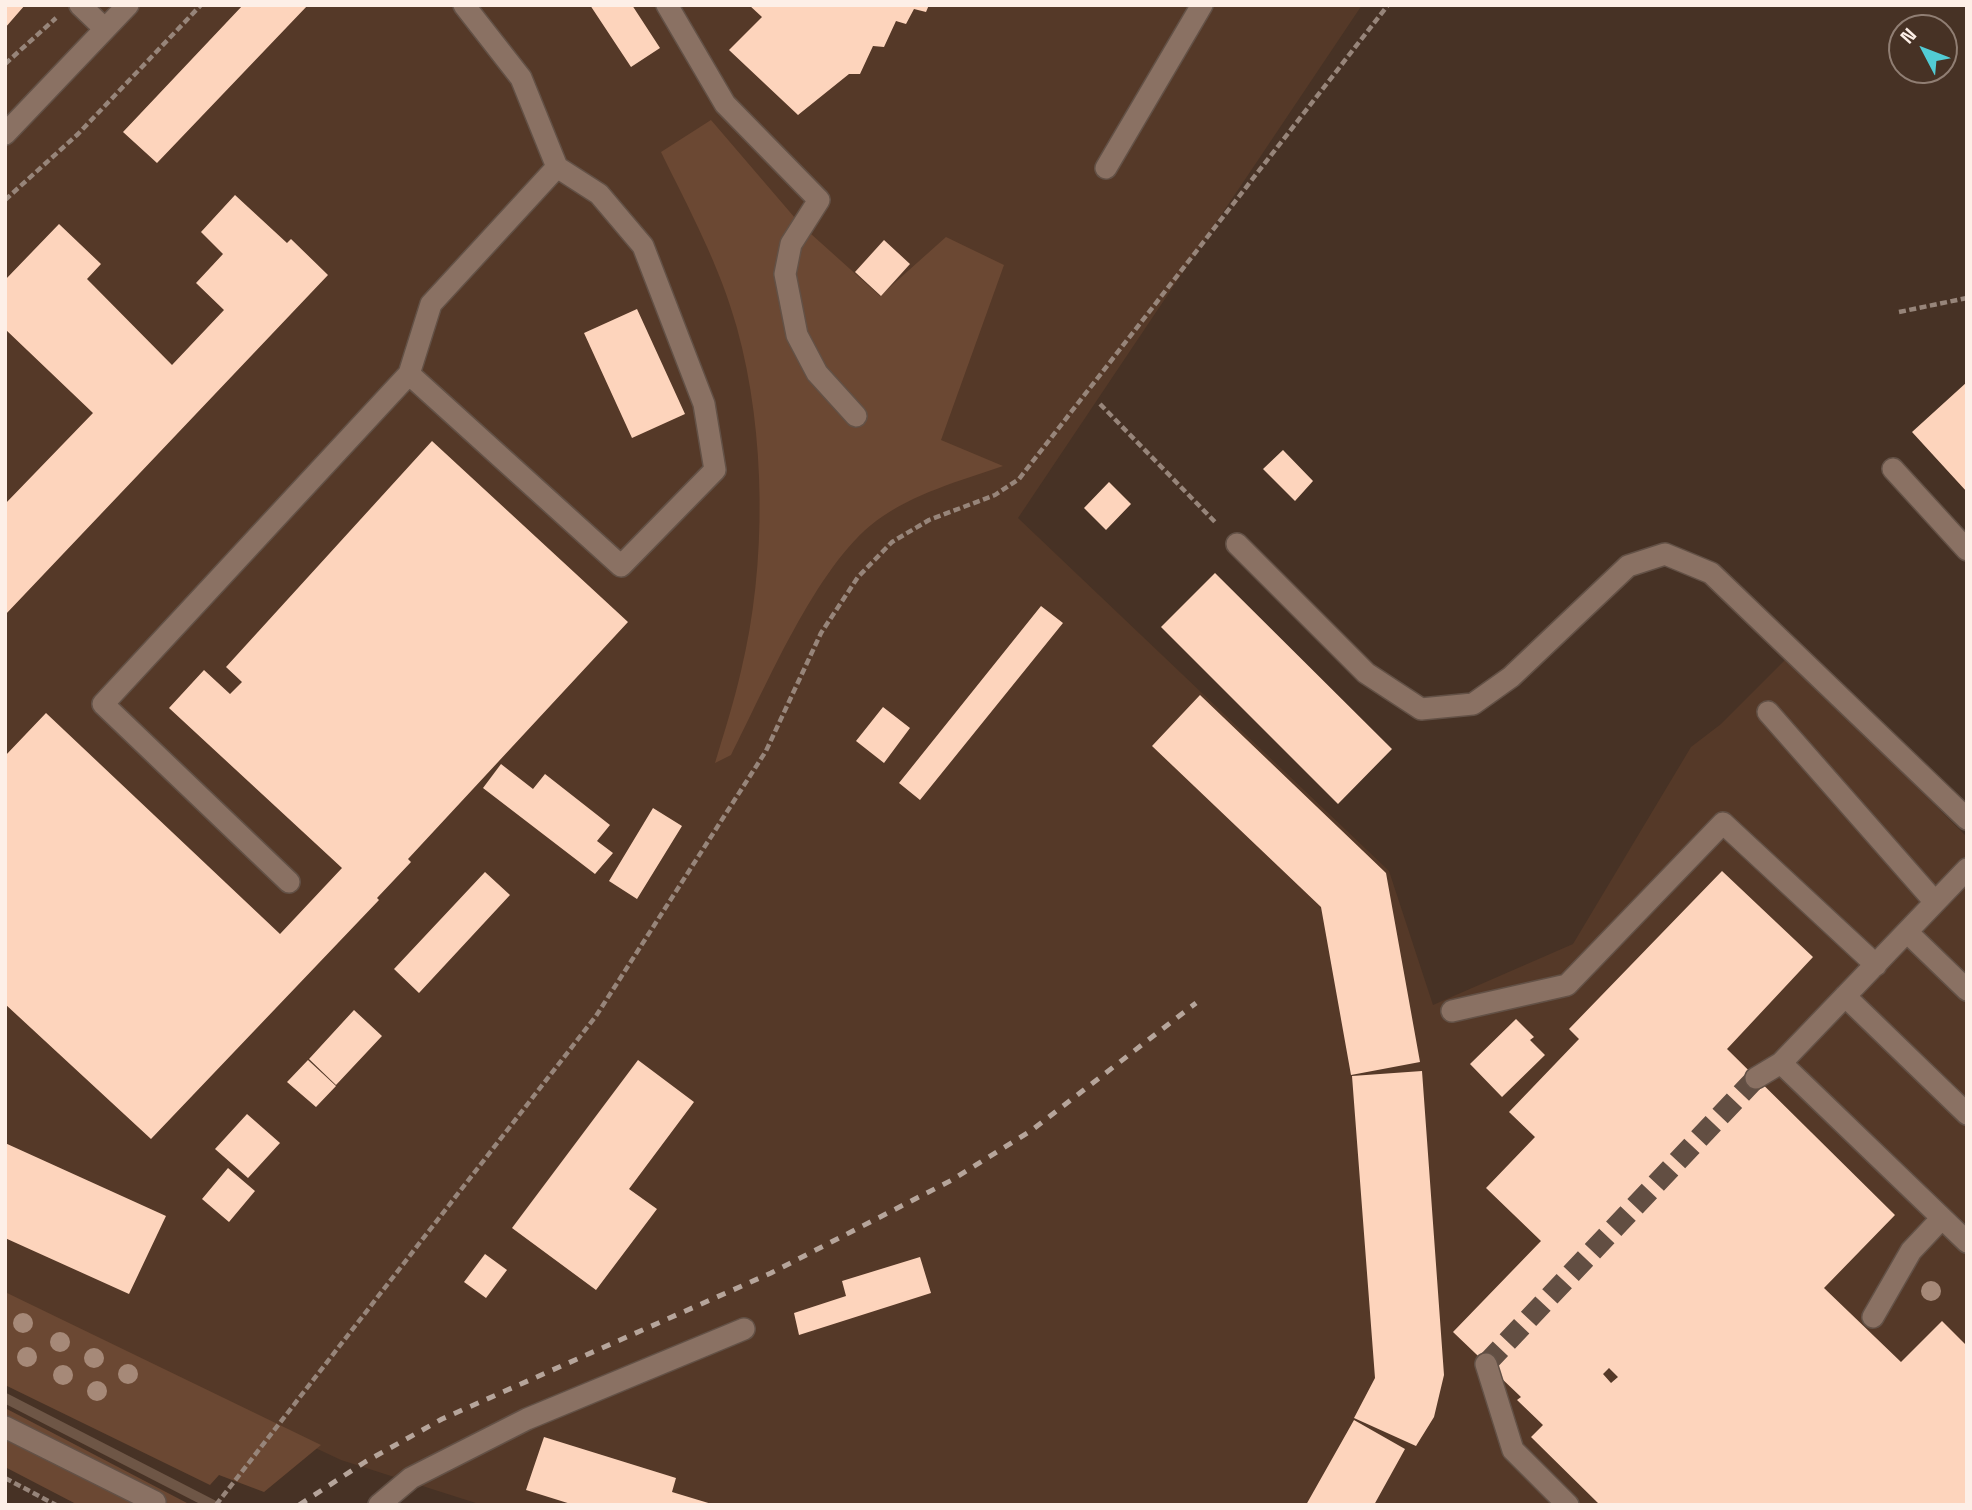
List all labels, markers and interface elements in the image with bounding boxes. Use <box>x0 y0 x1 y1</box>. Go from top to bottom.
north arrow <box>1888 14 1958 84</box>
text: N <box>1895 23 1922 49</box>

